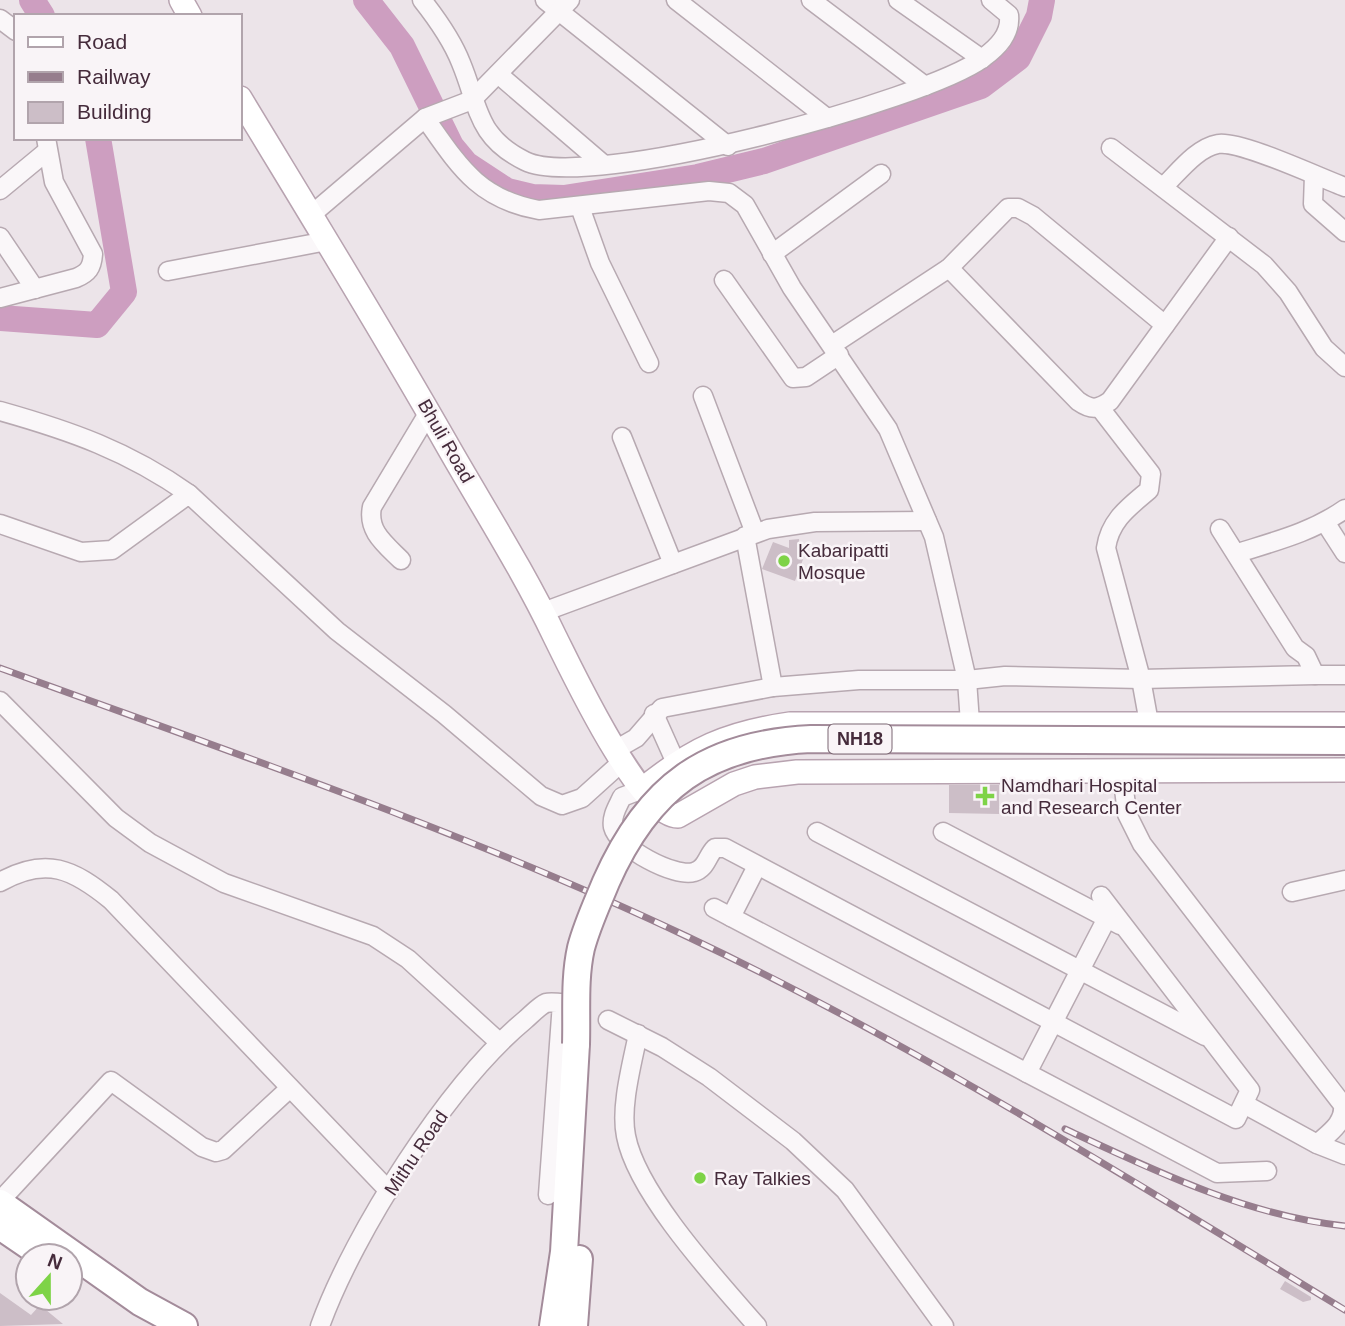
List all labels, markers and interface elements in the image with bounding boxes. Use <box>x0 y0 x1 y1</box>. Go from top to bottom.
legend <box>14 14 242 140</box>
text: Road <box>77 30 127 53</box>
text: Railway <box>77 65 151 88</box>
text: Building <box>77 100 152 123</box>
street label: Bhuli Road <box>414 396 478 486</box>
place label: Kabaripatti Mosque <box>798 540 889 583</box>
marker: Kabaripatti Mosque <box>776 553 792 569</box>
road number: NH18 <box>828 724 892 754</box>
place label: Namdhari Hospital and Research Center <box>1001 775 1182 818</box>
marker: Namdhari Hospital and Research Center <box>975 786 995 806</box>
street label: Mithu Road <box>380 1107 452 1199</box>
place label: Ray Talkies <box>714 1168 811 1189</box>
marker: Ray Talkies <box>692 1170 708 1186</box>
north arrow <box>14 1242 84 1312</box>
text: N <box>45 1249 65 1274</box>

